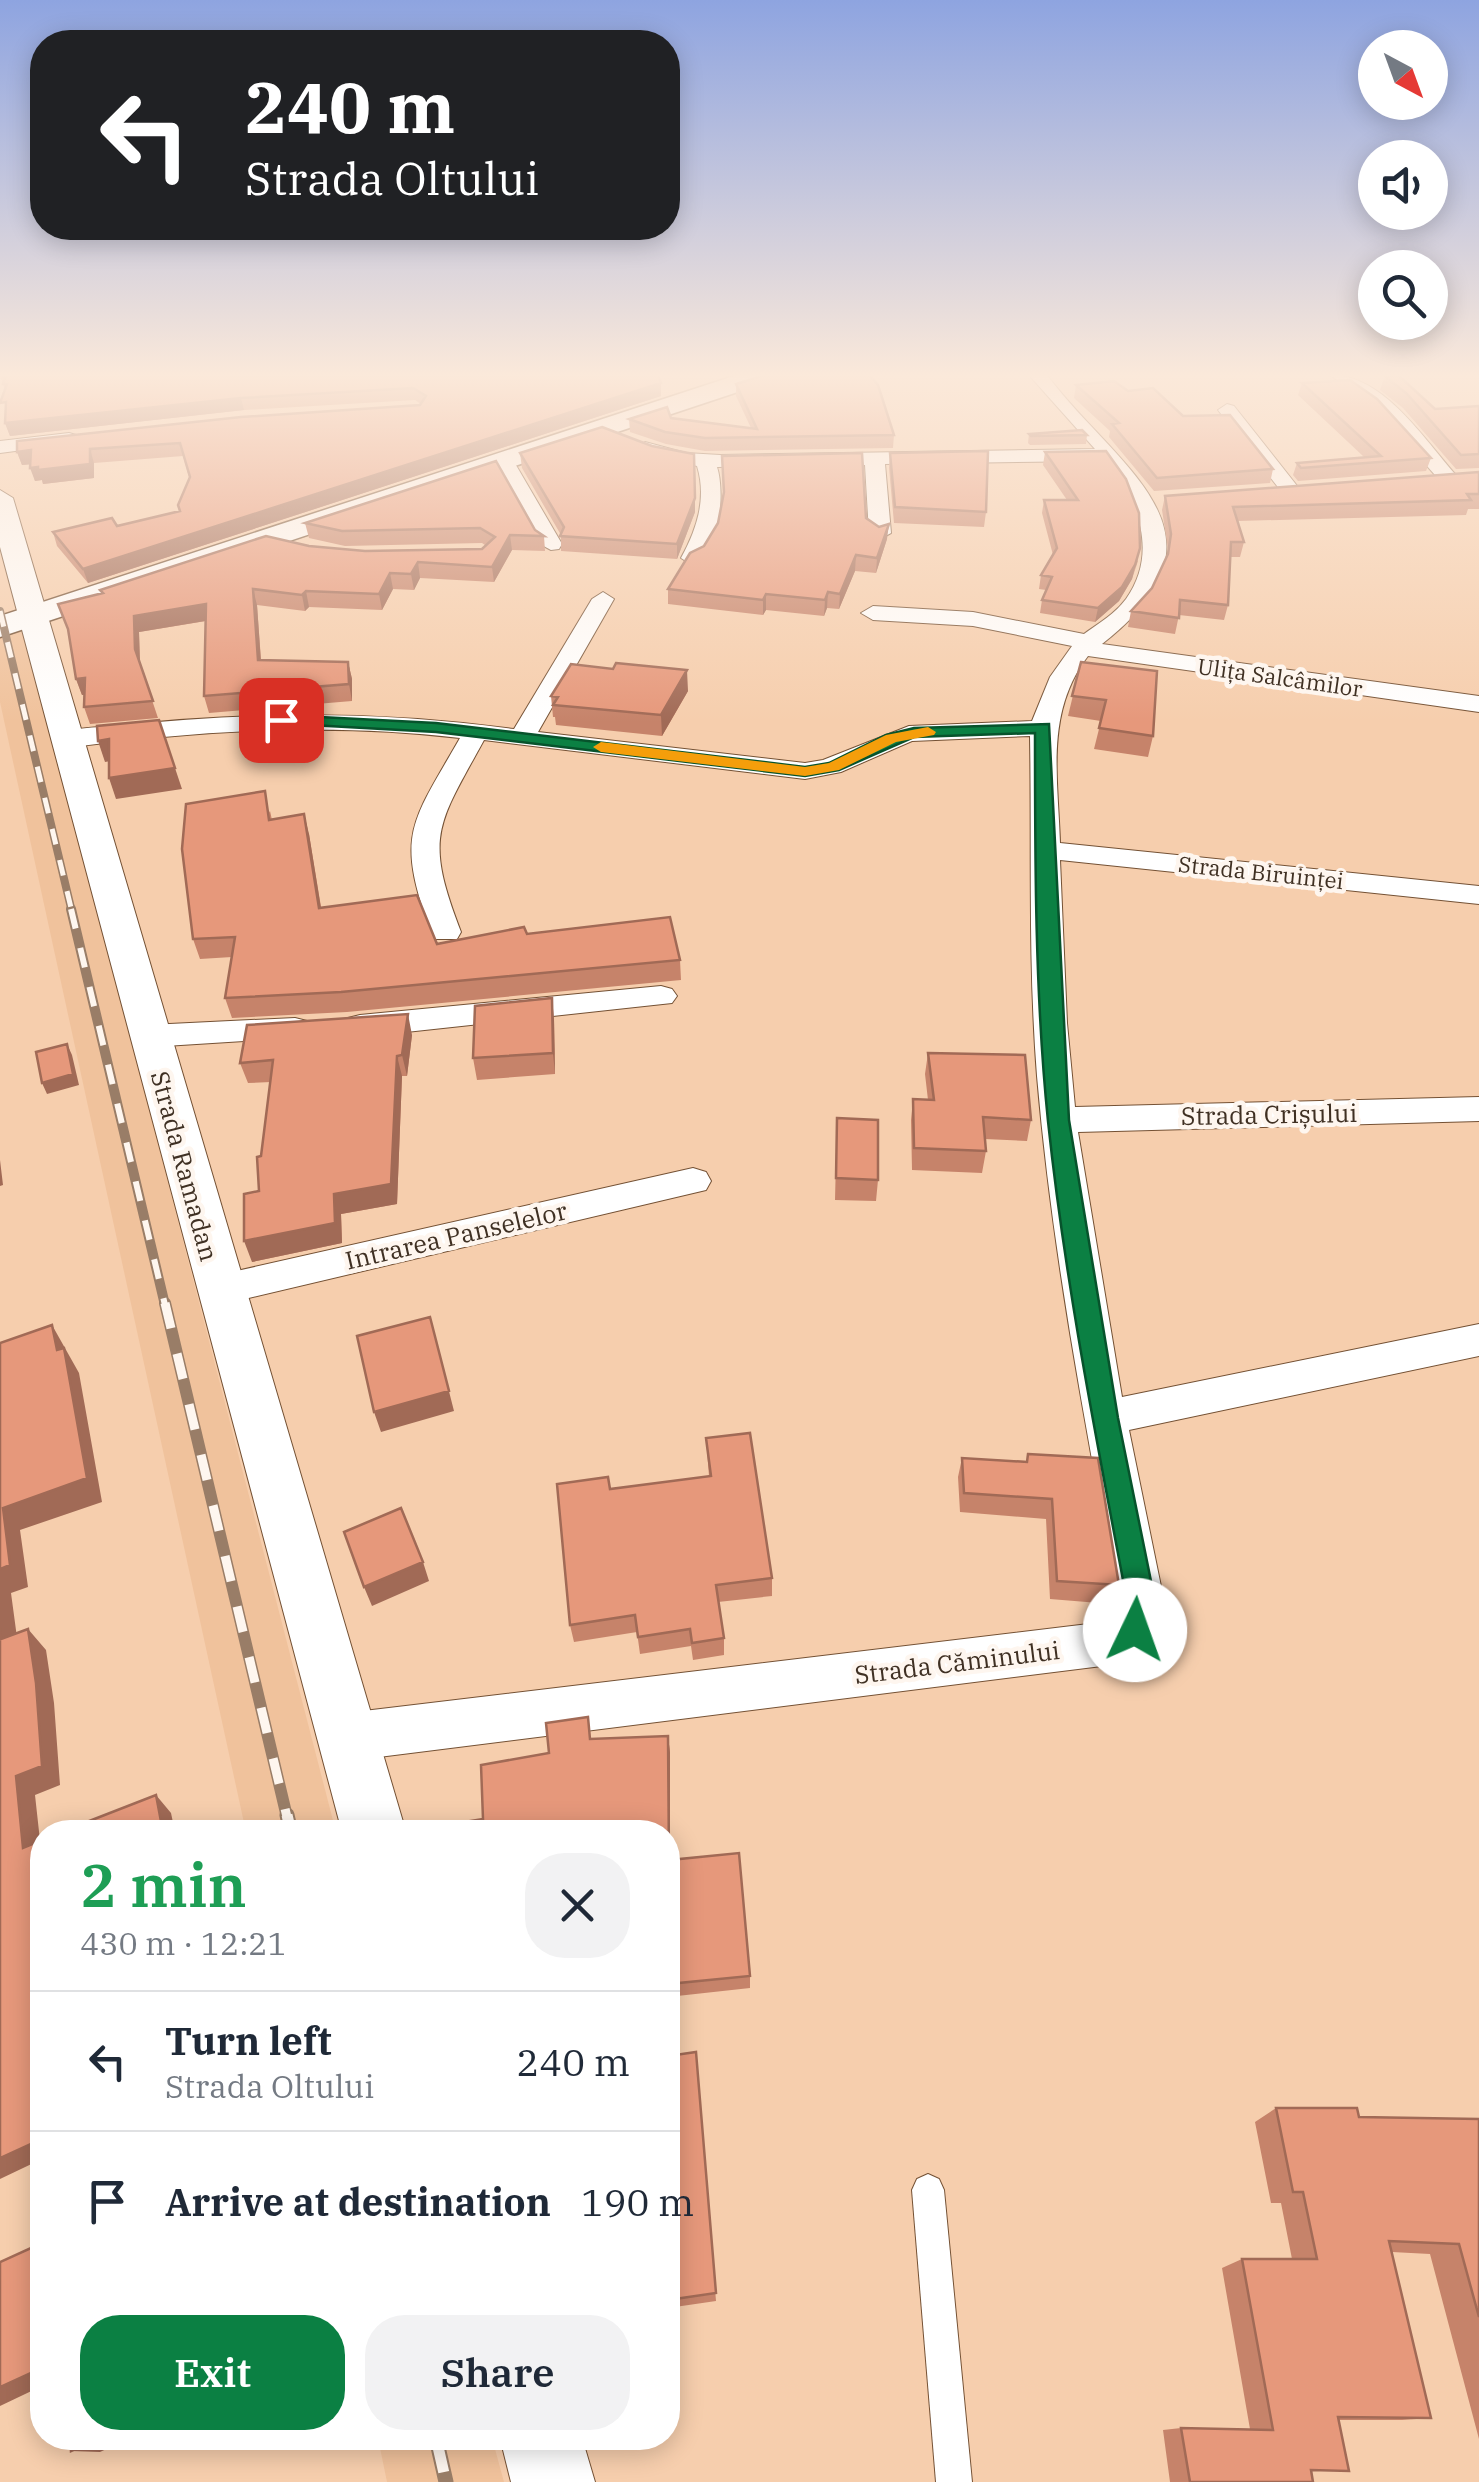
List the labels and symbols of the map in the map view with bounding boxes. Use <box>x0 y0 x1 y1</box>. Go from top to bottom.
north arrow <box>1358 30 1448 120</box>
street label: Ulița Salcâmilor <box>1196 651 1364 703</box>
pin <box>239 678 324 763</box>
street label: Strada Biruinței <box>1177 849 1345 895</box>
street label: Strada Ramadan <box>144 1067 226 1265</box>
street label: Strada Crișului <box>1181 1096 1357 1132</box>
street label: Intrarea Panselelor <box>342 1193 570 1277</box>
position arrow <box>1083 1578 1187 1682</box>
street label: Strada Căminului <box>852 1633 1062 1691</box>

